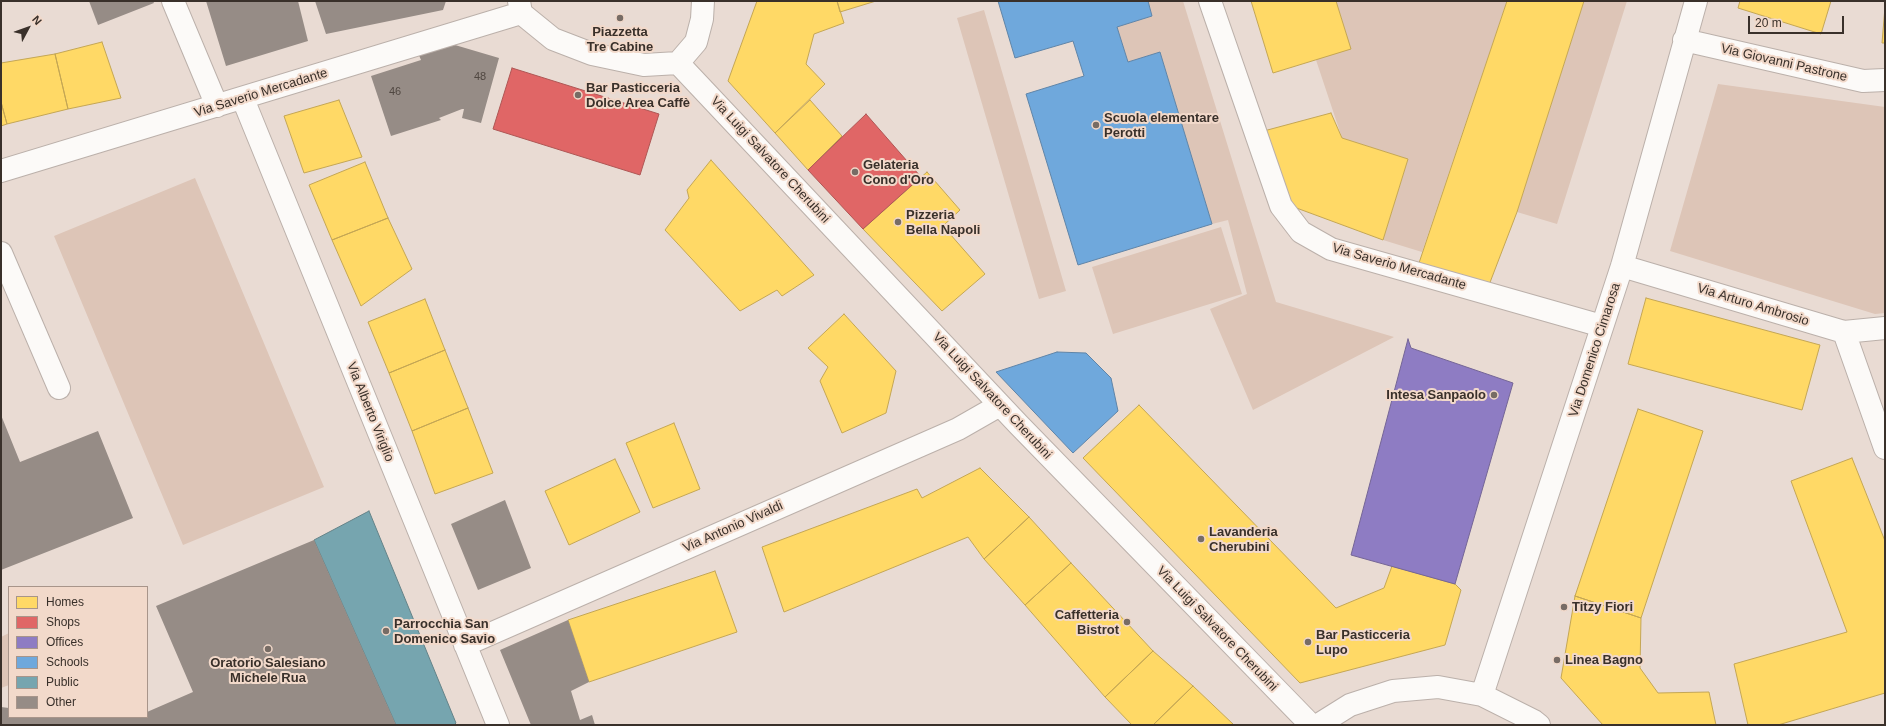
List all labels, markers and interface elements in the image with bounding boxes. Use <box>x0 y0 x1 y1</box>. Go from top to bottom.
north arrow <box>8 8 48 48</box>
scale bar <box>1750 8 1846 34</box>
text: N <box>30 13 44 27</box>
marker: Piazzetta Tre Cabine <box>615 13 625 23</box>
text: 20 m <box>1755 16 1782 30</box>
place label: Piazzetta Tre Cabine <box>587 24 653 55</box>
street label: Via Giovanni Pastrone <box>1719 41 1849 85</box>
street label: Via Saverio Mercadante <box>192 65 330 121</box>
house number: 48 <box>474 70 486 84</box>
place label: Bar Pasticceria Dolce Area Caffè <box>586 80 690 111</box>
house number: 46 <box>389 85 401 99</box>
marker: Bar Pasticceria Dolce Area Caffè <box>573 90 583 100</box>
street label: Via Luigi Salvatore Cherubini <box>707 93 833 227</box>
place label: Scuola elementare Perotti <box>1104 110 1219 141</box>
marker: Scuola elementare Perotti <box>1091 120 1101 130</box>
place label: Gelateria Cono d'Oro <box>863 157 934 188</box>
marker: Gelateria Cono d'Oro <box>850 167 860 177</box>
place label: Pizzeria Bella Napoli <box>906 207 980 238</box>
marker: Pizzeria Bella Napoli <box>893 217 903 227</box>
street label: Via Saverio Mercadante <box>1330 240 1468 294</box>
street label: Via Domenico Cimarosa <box>1566 281 1624 419</box>
street label: Via Arturo Ambrosio <box>1695 281 1811 329</box>
street label: Via Luigi Salvatore Cherubini <box>929 329 1055 463</box>
street label: Via Alberto Viriglio <box>343 360 397 464</box>
place label: Intesa Sanpaolo <box>1386 387 1486 403</box>
marker: Intesa Sanpaolo <box>1489 390 1499 400</box>
street label: Via Antonio Vivaldi <box>681 498 785 556</box>
place label: Lavanderia Cherubini <box>1209 524 1278 555</box>
marker: Lavanderia Cherubini <box>1196 534 1206 544</box>
street label: Via Luigi Salvatore Cherubini <box>1153 563 1281 695</box>
legend <box>8 586 148 718</box>
text: Homes <box>46 595 84 609</box>
place label: Titzy Fiori <box>1572 599 1633 615</box>
marker: Titzy Fiori <box>1559 602 1569 612</box>
place label: Caffetteria Bistrot <box>1055 607 1119 638</box>
text: Shops <box>46 615 80 629</box>
place label: Parrocchia San Domenico Savio <box>394 616 495 647</box>
marker: Caffetteria Bistrot <box>1122 617 1132 627</box>
marker: Parrocchia San Domenico Savio <box>381 626 391 636</box>
place label: Bar Pasticceria Lupo <box>1316 627 1410 658</box>
text: Offices <box>46 635 83 649</box>
marker: Bar Pasticceria Lupo <box>1303 637 1313 647</box>
marker: Oratorio Salesiano Michele Rua <box>263 644 273 654</box>
place label: Linea Bagno <box>1565 652 1643 668</box>
text: Schools <box>46 655 89 669</box>
place label: Oratorio Salesiano Michele Rua <box>210 655 326 686</box>
marker: Linea Bagno <box>1552 655 1562 665</box>
text: Public <box>46 675 79 689</box>
text: Other <box>46 695 76 709</box>

